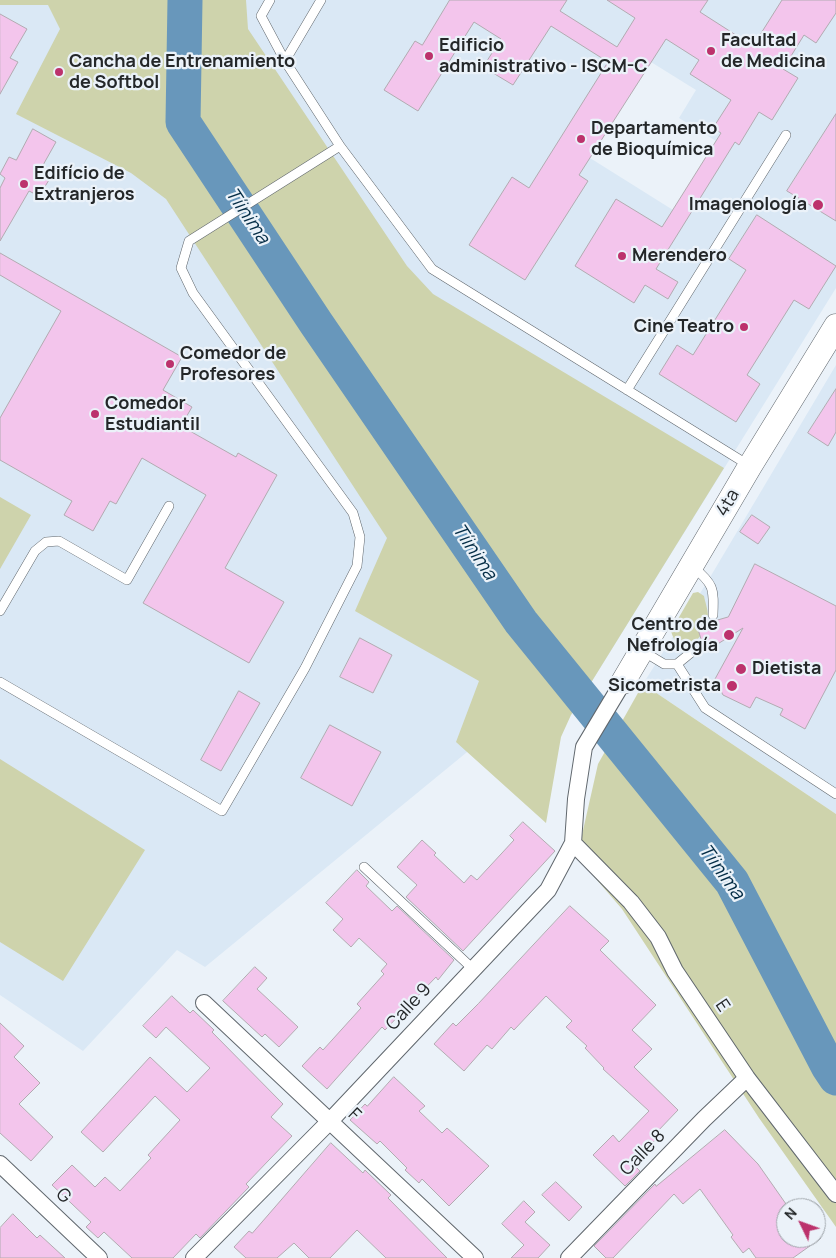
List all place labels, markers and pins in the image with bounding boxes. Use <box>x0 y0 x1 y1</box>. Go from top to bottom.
place label: Facultad de Medicina <box>721 30 826 72</box>
place label: Edificio administrativo - ISCM-C <box>439 35 648 78</box>
marker: Facultad de Medicina <box>705 45 717 57</box>
marker: Edificio administrativo - ISCM-C <box>423 50 435 62</box>
place label: Cancha de Entrenamiento de Softbol <box>69 51 295 94</box>
marker: Cancha de Entrenamiento de Softbol <box>53 66 65 78</box>
place label: Departamento de Bioquímica <box>591 118 717 160</box>
marker: Departamento de Bioquímica <box>575 133 587 145</box>
place label: Edifício de Extranjeros <box>34 163 135 205</box>
marker: Edifício de Extranjeros <box>18 178 30 190</box>
place label: Imagenología <box>689 194 807 216</box>
marker: Imagenología <box>811 198 825 212</box>
place label: Merendero <box>632 245 727 267</box>
marker: Merendero <box>616 250 628 262</box>
place label: Cine Teatro <box>634 316 734 338</box>
marker: Cine Teatro <box>738 321 750 333</box>
place label: Comedor de Profesores <box>180 343 286 386</box>
marker: Comedor de Profesores <box>164 358 176 370</box>
place label: Comedor Estudiantil <box>105 393 200 436</box>
marker: Comedor Estudiantil <box>89 408 101 420</box>
place label: Centro de Nefrología <box>627 614 718 656</box>
marker: Centro de Nefrología <box>722 628 736 642</box>
place label: Dietista <box>752 658 821 680</box>
marker: Dietista <box>734 662 748 676</box>
place label: Sicometrista <box>608 675 721 697</box>
marker: Sicometrista <box>725 679 739 693</box>

